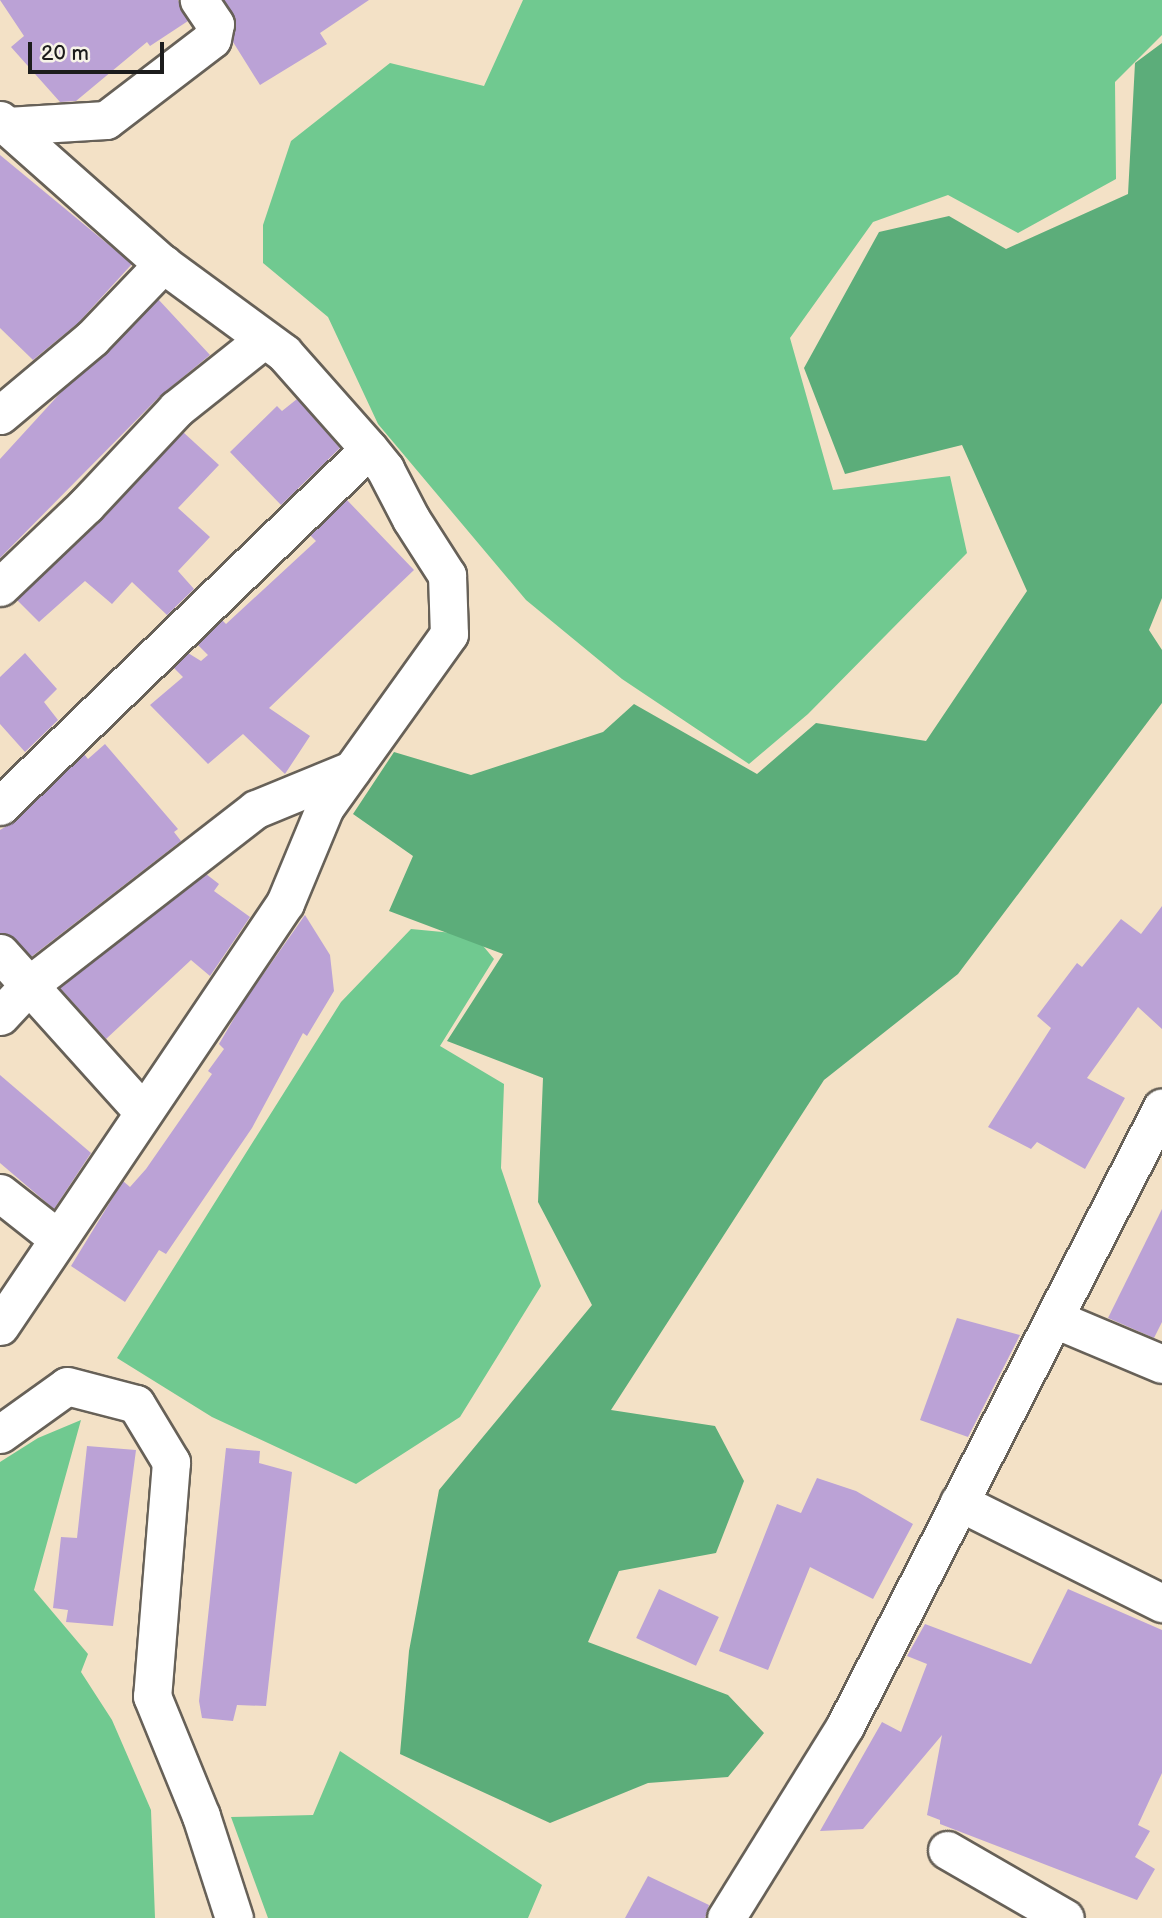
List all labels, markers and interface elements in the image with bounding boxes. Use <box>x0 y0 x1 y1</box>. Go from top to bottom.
scale bar <box>32 28 168 72</box>
text: 20 m <box>41 41 89 66</box>

